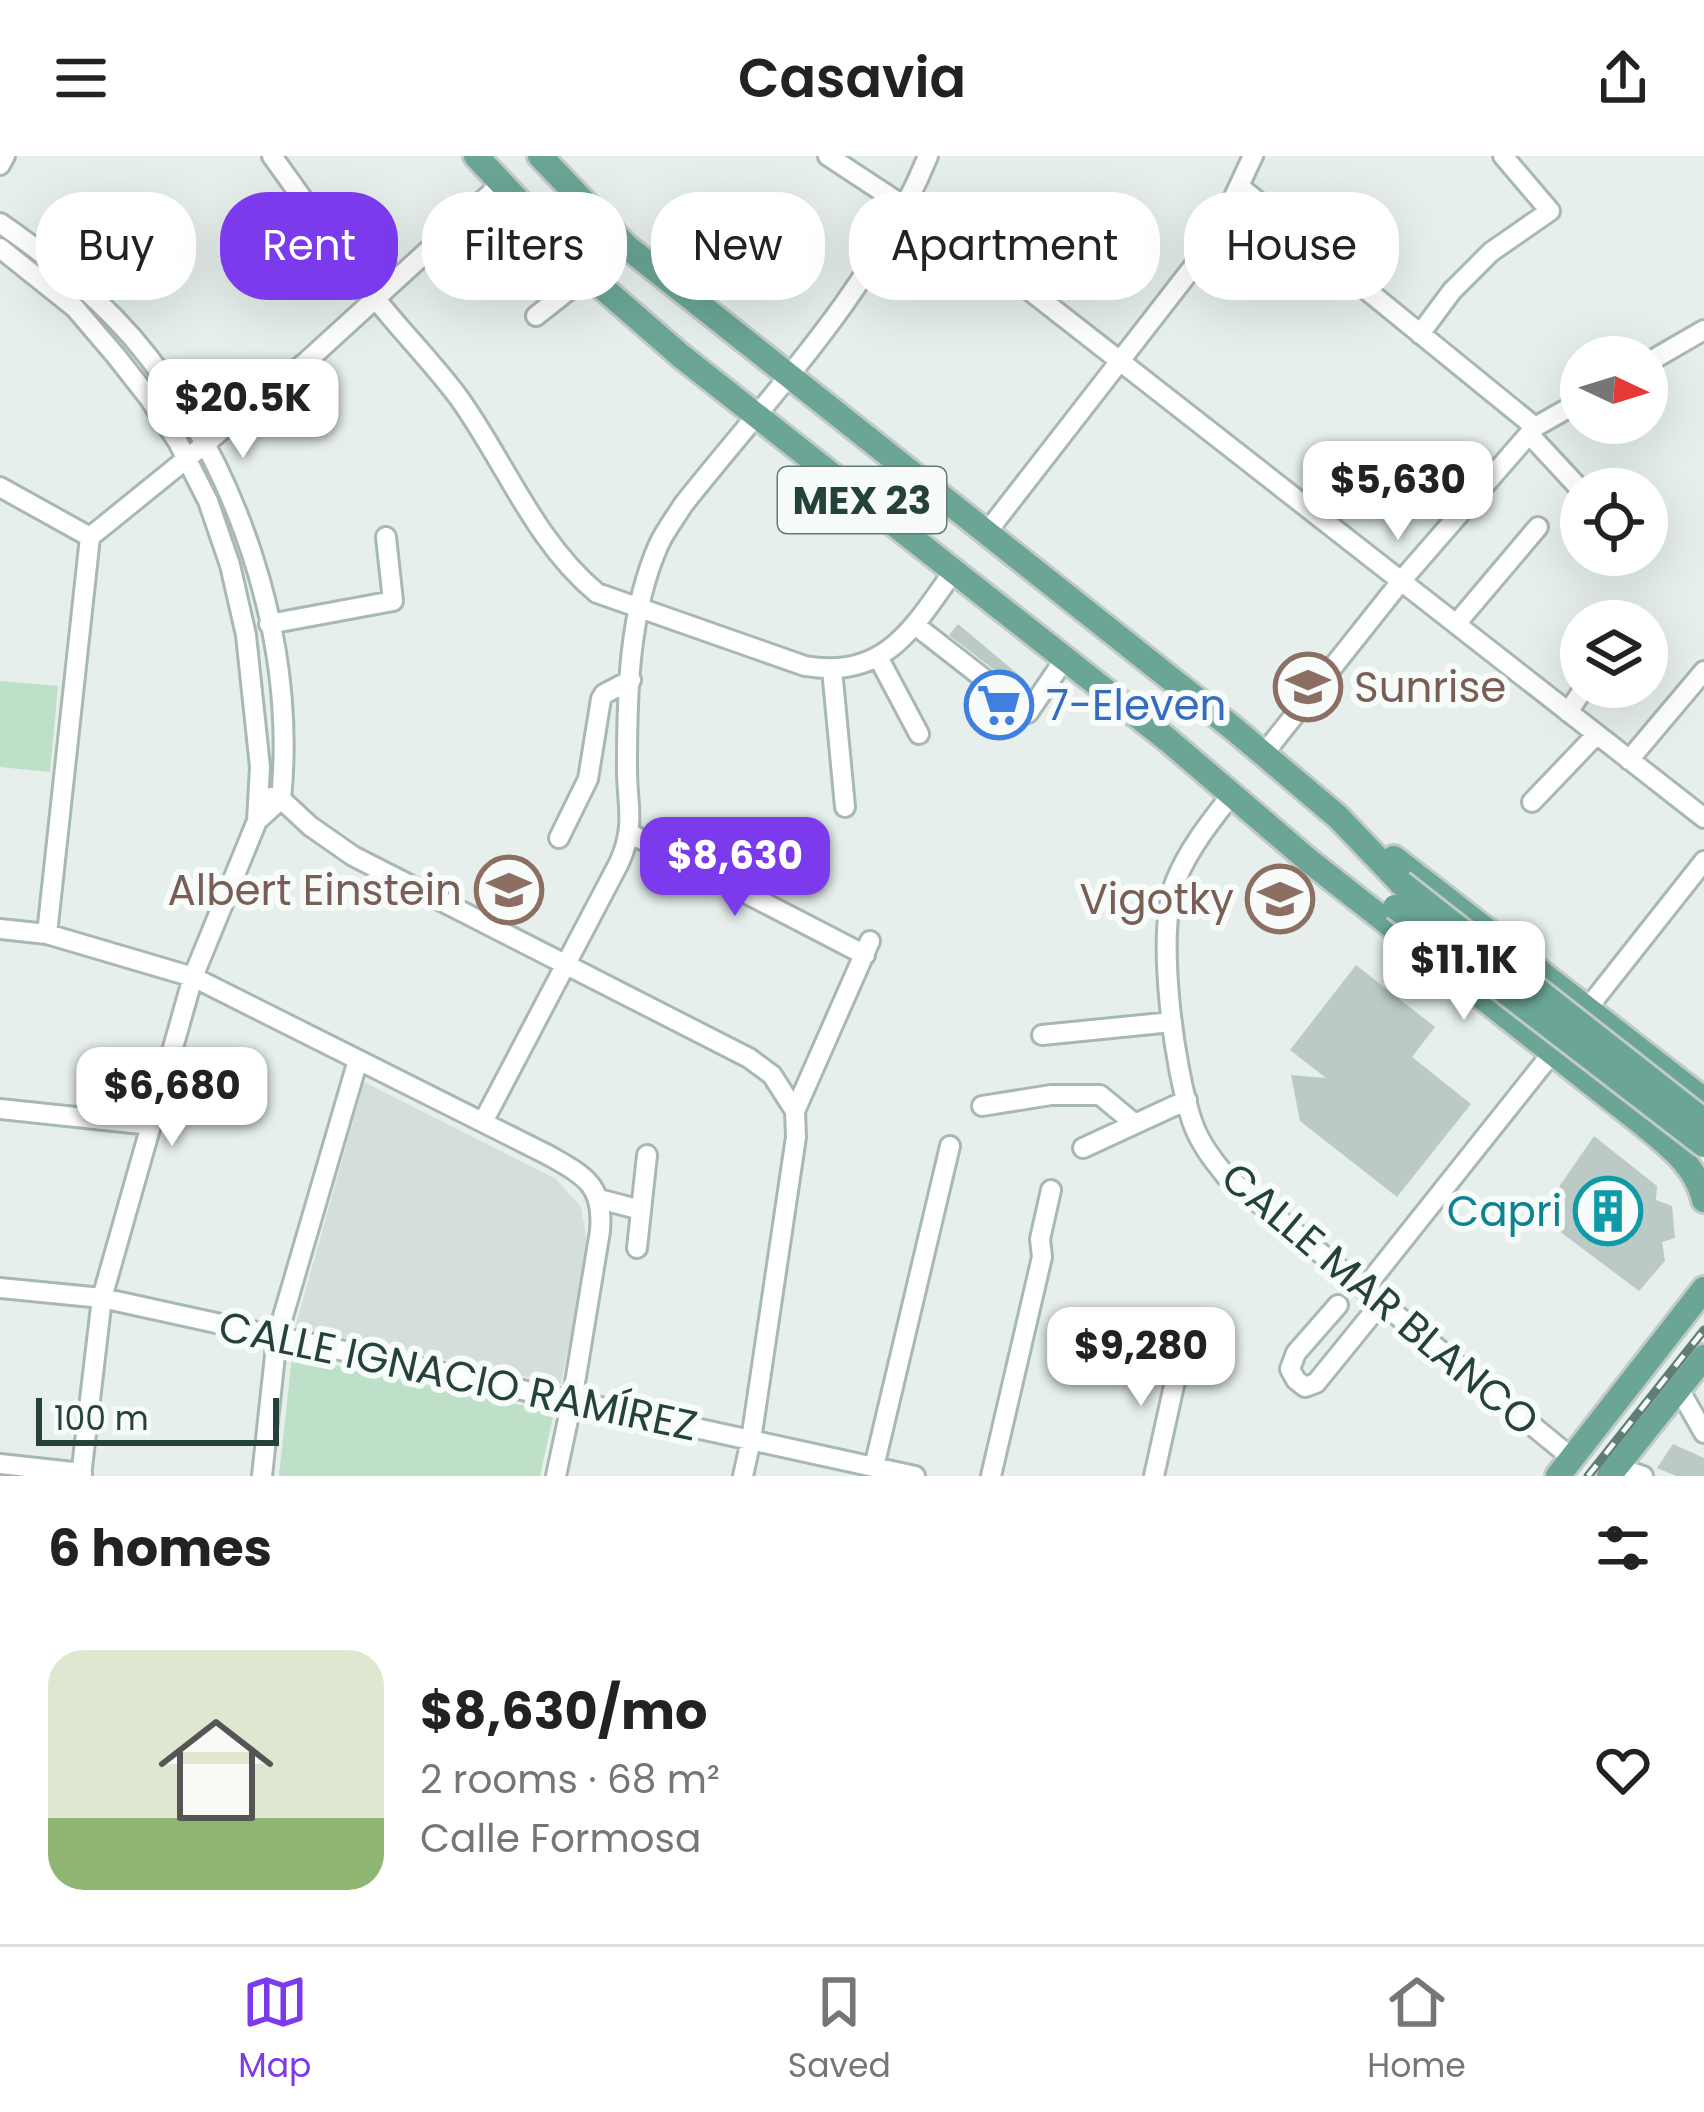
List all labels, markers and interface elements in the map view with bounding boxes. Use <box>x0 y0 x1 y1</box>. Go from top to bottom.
text: Casavia <box>738 40 966 116</box>
icon: menu <box>48 45 114 111</box>
icon: share <box>1590 45 1656 111</box>
chip: Buy <box>36 192 196 300</box>
chip: Rent <box>220 192 398 300</box>
chip: Filters <box>422 192 627 300</box>
chip: New <box>651 192 825 300</box>
chip: Apartment <box>849 192 1160 300</box>
chip: House <box>1184 192 1399 300</box>
north arrow <box>1560 336 1668 444</box>
map controls <box>1560 336 1668 708</box>
pin: $20.5K <box>145 359 341 461</box>
text: $20.5K <box>175 370 311 425</box>
pin: $5,630 <box>1300 441 1496 543</box>
text: $5,630 <box>1330 452 1466 507</box>
road number: MEX 23 <box>778 467 946 533</box>
button: locate <box>1560 468 1668 576</box>
button: layers <box>1560 600 1668 708</box>
school or university icon: Sunrise <box>1273 652 1343 722</box>
place label: Sunrise <box>1354 658 1506 717</box>
supermarket icon: 7-Eleven <box>964 670 1034 740</box>
place label: 7-Eleven <box>1046 676 1226 735</box>
pin: $8,630 <box>637 817 833 919</box>
text: $8,630 <box>667 828 803 883</box>
school or university icon: Albert Einstein <box>474 855 544 925</box>
place label: Albert Einstein <box>168 861 462 920</box>
school or university icon: Vigotky <box>1245 864 1315 934</box>
place label: Vigotky <box>1079 870 1234 929</box>
pin: $11.1K <box>1366 921 1562 1023</box>
text: $11.1K <box>1410 932 1518 987</box>
pin: $6,680 <box>74 1047 270 1149</box>
text: $6,680 <box>103 1058 241 1113</box>
street label: CALLE MAR BLANCO <box>1209 1148 1551 1450</box>
building icon: Capri <box>1573 1176 1643 1246</box>
place label: Capri <box>1447 1182 1562 1241</box>
street label: CALLE IGNACIO RAMÍREZ <box>213 1296 703 1456</box>
pin: $9,280 <box>1043 1307 1239 1409</box>
text: $9,280 <box>1074 1318 1208 1373</box>
scale bar <box>36 1392 279 1445</box>
text: 100 m <box>54 1395 149 1442</box>
text: 6 homes <box>48 1512 272 1584</box>
icon: filters <box>1590 1515 1656 1581</box>
text: $8,630/mo <box>420 1675 707 1747</box>
icon: home <box>144 1698 288 1842</box>
icon: heart <box>1590 1737 1656 1803</box>
text: 2 rooms · 68 m² <box>420 1752 720 1807</box>
text: Calle Formosa <box>420 1811 701 1866</box>
tab: Map <box>238 1969 311 2091</box>
tab: Saved <box>788 1969 891 2091</box>
tab: Home <box>1367 1969 1466 2091</box>

